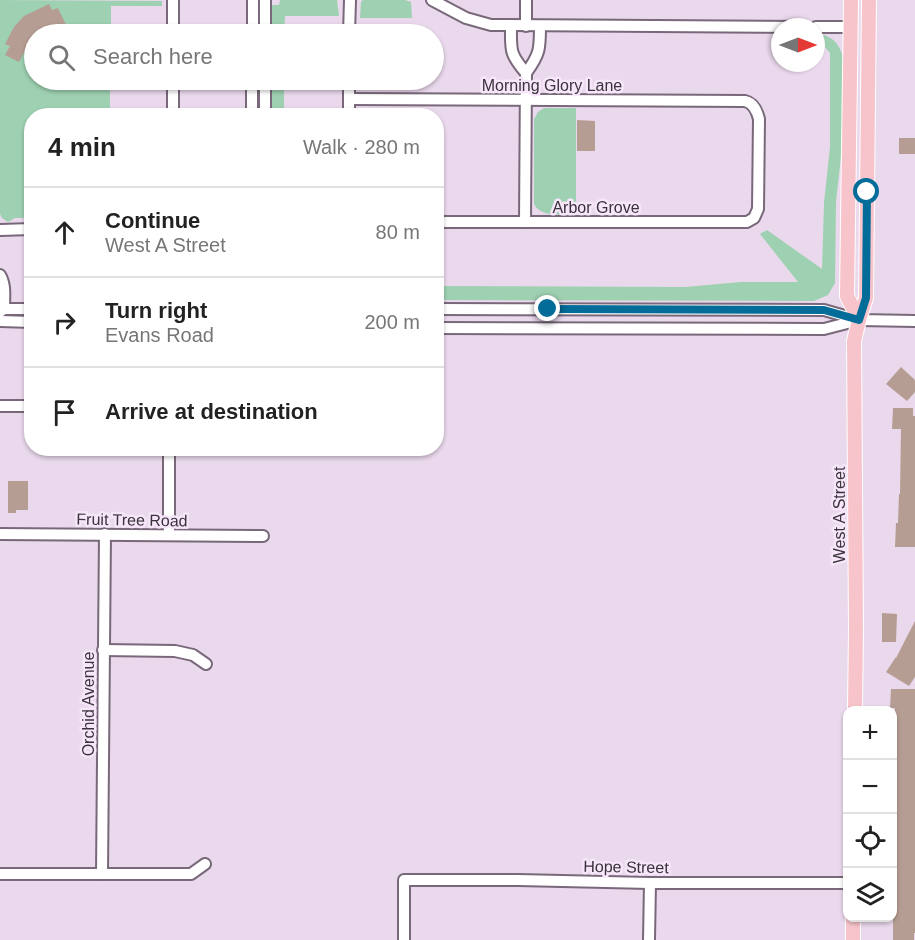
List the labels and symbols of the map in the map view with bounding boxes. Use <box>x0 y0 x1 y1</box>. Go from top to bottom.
north arrow <box>771 18 825 72</box>
street label: Morning Glory Lane <box>482 77 622 94</box>
route start <box>853 178 879 204</box>
street label: Arbor Grove <box>552 199 640 216</box>
route end <box>534 295 560 321</box>
street label: West A Street <box>831 466 848 563</box>
street label: Fruit Tree Road <box>76 511 188 529</box>
street label: Orchid Avenue <box>80 652 97 756</box>
street label: Hope Street <box>583 858 669 876</box>

